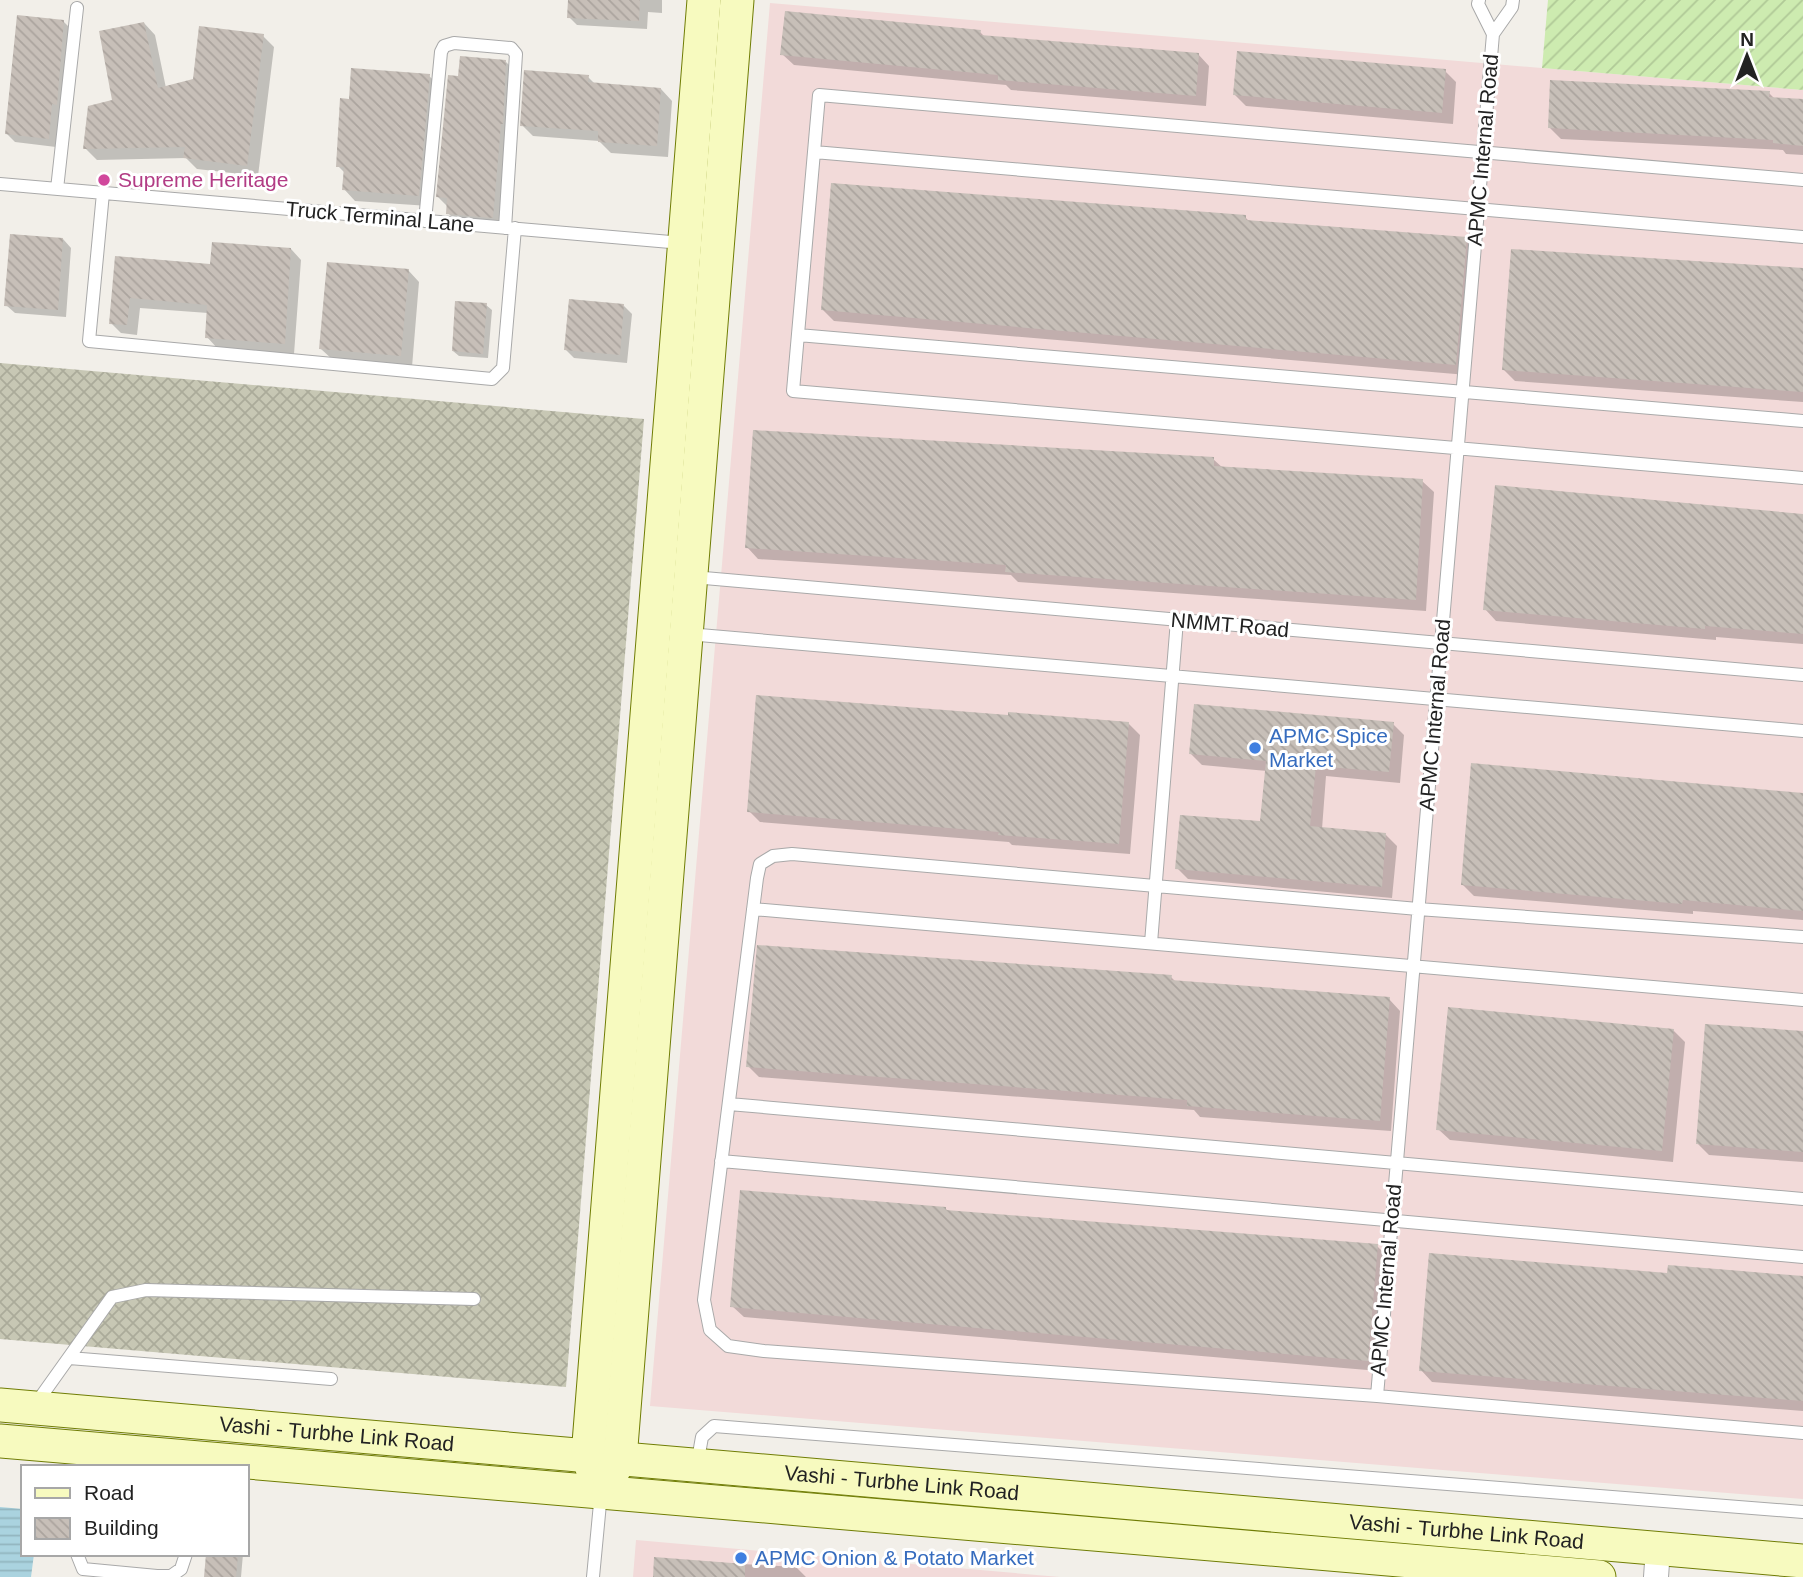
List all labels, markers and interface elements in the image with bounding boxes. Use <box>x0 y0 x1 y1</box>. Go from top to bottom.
north arrow <box>1712 21 1782 91</box>
text: N <box>1740 29 1754 50</box>
street label: APMC Internal Road <box>1463 53 1502 247</box>
place label: Supreme Heritage <box>118 168 288 191</box>
marker: Supreme Heritage <box>96 172 112 188</box>
street label: Truck Terminal Lane <box>285 197 475 236</box>
street label: NMMT Road <box>1170 608 1290 641</box>
street label: APMC Internal Road <box>1415 618 1454 812</box>
place label: APMC Spice Market <box>1269 724 1388 771</box>
marker: APMC Spice Market <box>1247 740 1263 756</box>
street label: APMC Internal Road <box>1366 1183 1405 1377</box>
street label: Vashi - Turbhe Link Road <box>218 1412 455 1455</box>
street label: Vashi - Turbhe Link Road <box>783 1461 1020 1504</box>
legend <box>21 1465 248 1556</box>
text: Road <box>84 1481 134 1504</box>
street label: Vashi - Turbhe Link Road <box>1348 1510 1585 1553</box>
text: Building <box>84 1516 159 1539</box>
place label: APMC Onion & Potato Market <box>755 1546 1034 1569</box>
marker: APMC Onion & Potato Market <box>733 1550 749 1566</box>

